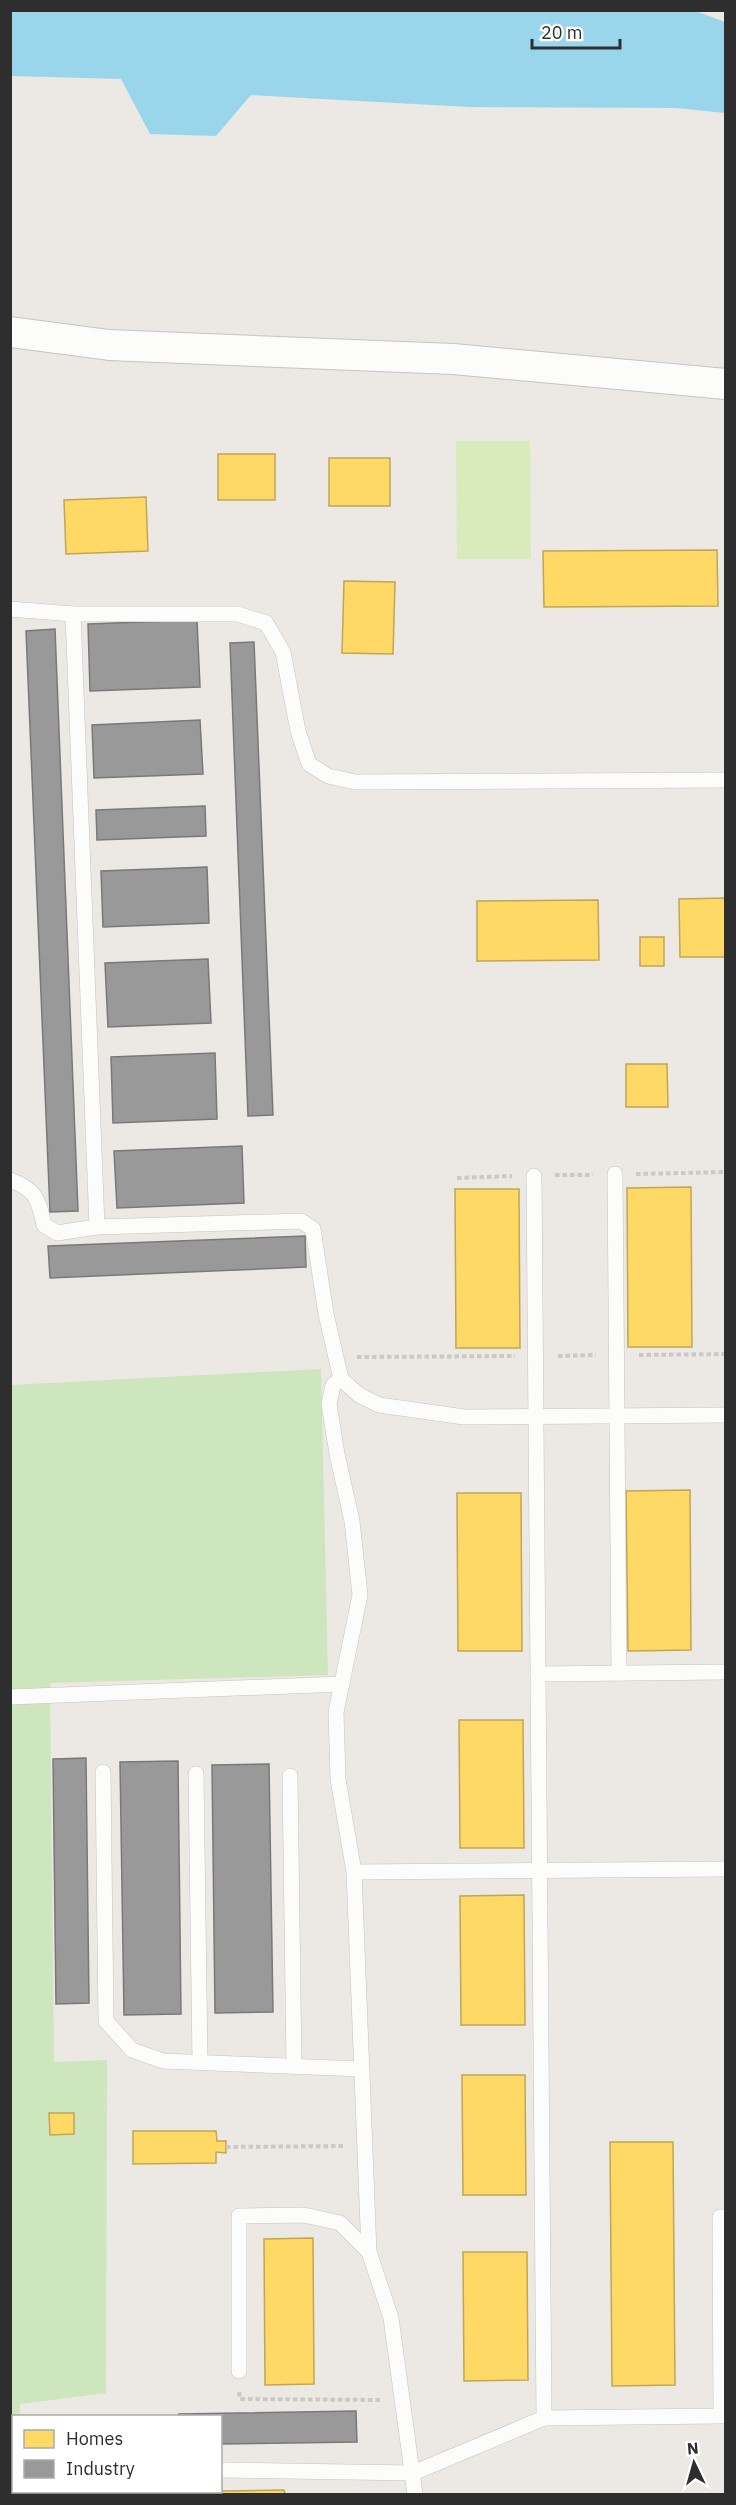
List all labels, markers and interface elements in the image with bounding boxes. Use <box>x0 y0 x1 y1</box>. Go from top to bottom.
scale bar <box>532 12 620 50</box>
text: 20 m <box>541 21 583 44</box>
legend <box>12 2415 222 2493</box>
text: Homes <box>66 2427 123 2450</box>
north arrow <box>664 2433 724 2493</box>
text: N <box>686 2438 699 2459</box>
text: Industry <box>66 2457 135 2480</box>

